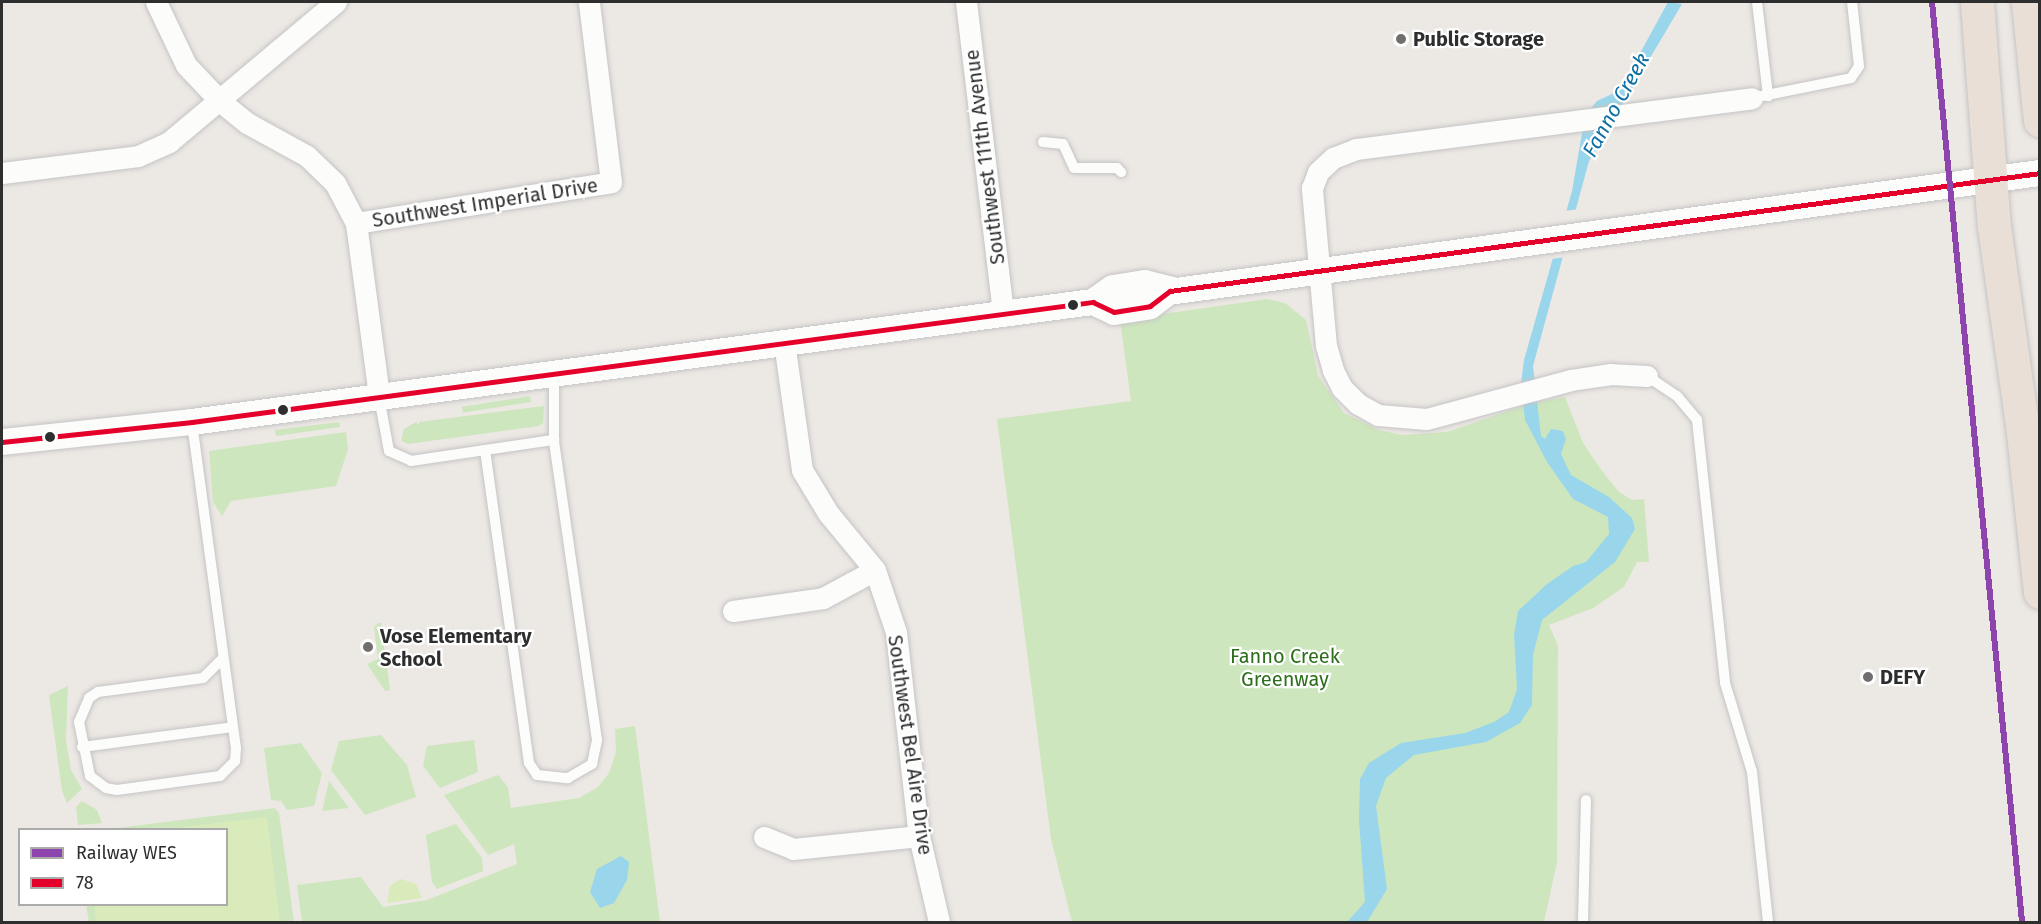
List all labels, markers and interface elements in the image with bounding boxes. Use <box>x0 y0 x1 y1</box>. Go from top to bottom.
place label: Public Storage <box>1413 27 1544 51</box>
marker: Public Storage <box>1394 32 1408 46</box>
street label: Southwest 111th Avenue <box>960 48 1010 266</box>
water label: Fanno Creek <box>1577 49 1655 161</box>
street label: Southwest Imperial Drive <box>370 173 600 233</box>
unlabelled marker <box>1067 299 1079 311</box>
unlabelled marker <box>277 404 289 416</box>
unlabelled marker <box>44 431 56 443</box>
place label: Vose Elementary School <box>380 624 532 671</box>
street label: Southwest Bel Aire Drive <box>883 634 937 856</box>
marker: Vose Elementary School <box>361 640 375 654</box>
park label: Fanno Creek Greenway <box>1230 644 1340 691</box>
place label: DEFY <box>1880 665 1925 689</box>
marker: DEFY <box>1861 670 1875 684</box>
legend <box>18 828 228 906</box>
text: Railway WES <box>76 842 177 864</box>
text: 78 <box>76 872 94 894</box>

